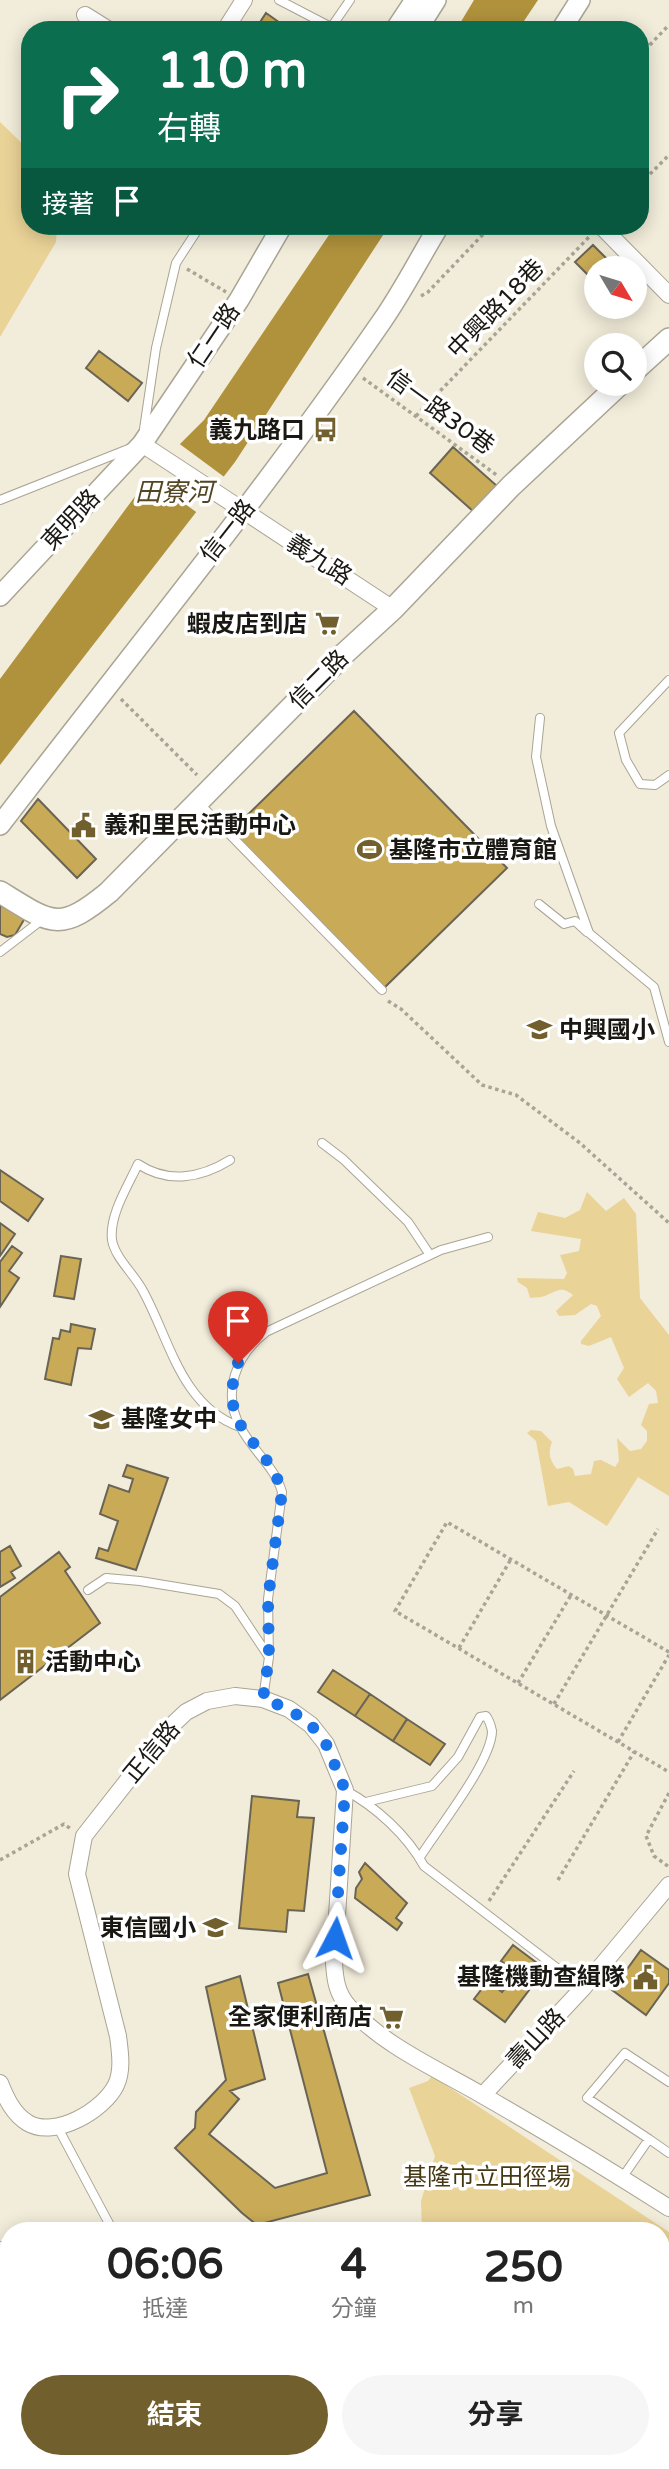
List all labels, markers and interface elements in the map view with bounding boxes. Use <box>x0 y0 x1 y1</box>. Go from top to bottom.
text: 110 m <box>157 42 307 101</box>
icon: right <box>42 49 133 140</box>
text: 右轉 <box>157 110 221 148</box>
icon: arrive <box>108 182 146 220</box>
text: 接著 <box>42 189 94 220</box>
street label: 中興路18巷 <box>442 254 550 364</box>
north arrow <box>584 256 648 318</box>
map controls <box>584 256 647 396</box>
street label: 仁一路 <box>182 298 246 374</box>
button: search <box>584 333 647 396</box>
street label: 信一路30巷 <box>380 363 500 461</box>
place label: 義九路口 <box>209 416 305 445</box>
bus stop icon: 義九路口 <box>311 416 339 444</box>
water label: 田寮河 <box>135 477 218 508</box>
street label: 東明路 <box>36 484 106 556</box>
street label: 信一路 <box>194 494 262 568</box>
street label: 義九路 <box>281 528 357 592</box>
place label: 蝦皮店到店 <box>187 610 307 639</box>
supermarket icon: 蝦皮店到店 <box>313 610 341 638</box>
street label: 信二路 <box>283 644 355 716</box>
public building icon: 義和里民活動中心 <box>70 811 98 839</box>
place label: 義和里民活動中心 <box>104 811 296 840</box>
sports icon: 基隆市立體育館 <box>355 836 383 864</box>
place label: 基隆市立體育館 <box>389 836 557 865</box>
school or university icon: 中興國小 <box>525 1016 553 1044</box>
place label: 中興國小 <box>559 1016 655 1045</box>
pin <box>208 1291 268 1363</box>
icon: arrive <box>219 1302 257 1340</box>
school or university icon: 基隆女中 <box>87 1405 115 1433</box>
place label: 基隆女中 <box>121 1405 217 1434</box>
building icon: 活動中心 <box>11 1648 39 1676</box>
place label: 活動中心 <box>45 1648 141 1677</box>
street label: 正信路 <box>118 1715 186 1789</box>
position arrow <box>298 1901 372 1975</box>
place label: 東信國小 <box>100 1914 196 1943</box>
school or university icon: 東信國小 <box>202 1914 230 1942</box>
place label: 基隆機動查緝隊 <box>457 1963 625 1992</box>
public building icon: 基隆機動查緝隊 <box>631 1963 659 1991</box>
place label: 全家便利商店 <box>228 2003 372 2032</box>
supermarket icon: 全家便利商店 <box>378 2003 406 2031</box>
street label: 壽山路 <box>501 2003 571 2075</box>
park label: 基隆市立田徑場 <box>403 2163 571 2192</box>
text: 06:06 <box>107 2239 224 2290</box>
text: 4 <box>340 2239 367 2290</box>
text: 250 <box>484 2242 563 2293</box>
text: m <box>513 2292 534 2320</box>
text: 抵達 <box>142 2295 188 2323</box>
text: 分鐘 <box>331 2295 377 2323</box>
button: 結束 <box>21 2375 328 2455</box>
button: 分享 <box>342 2375 649 2455</box>

